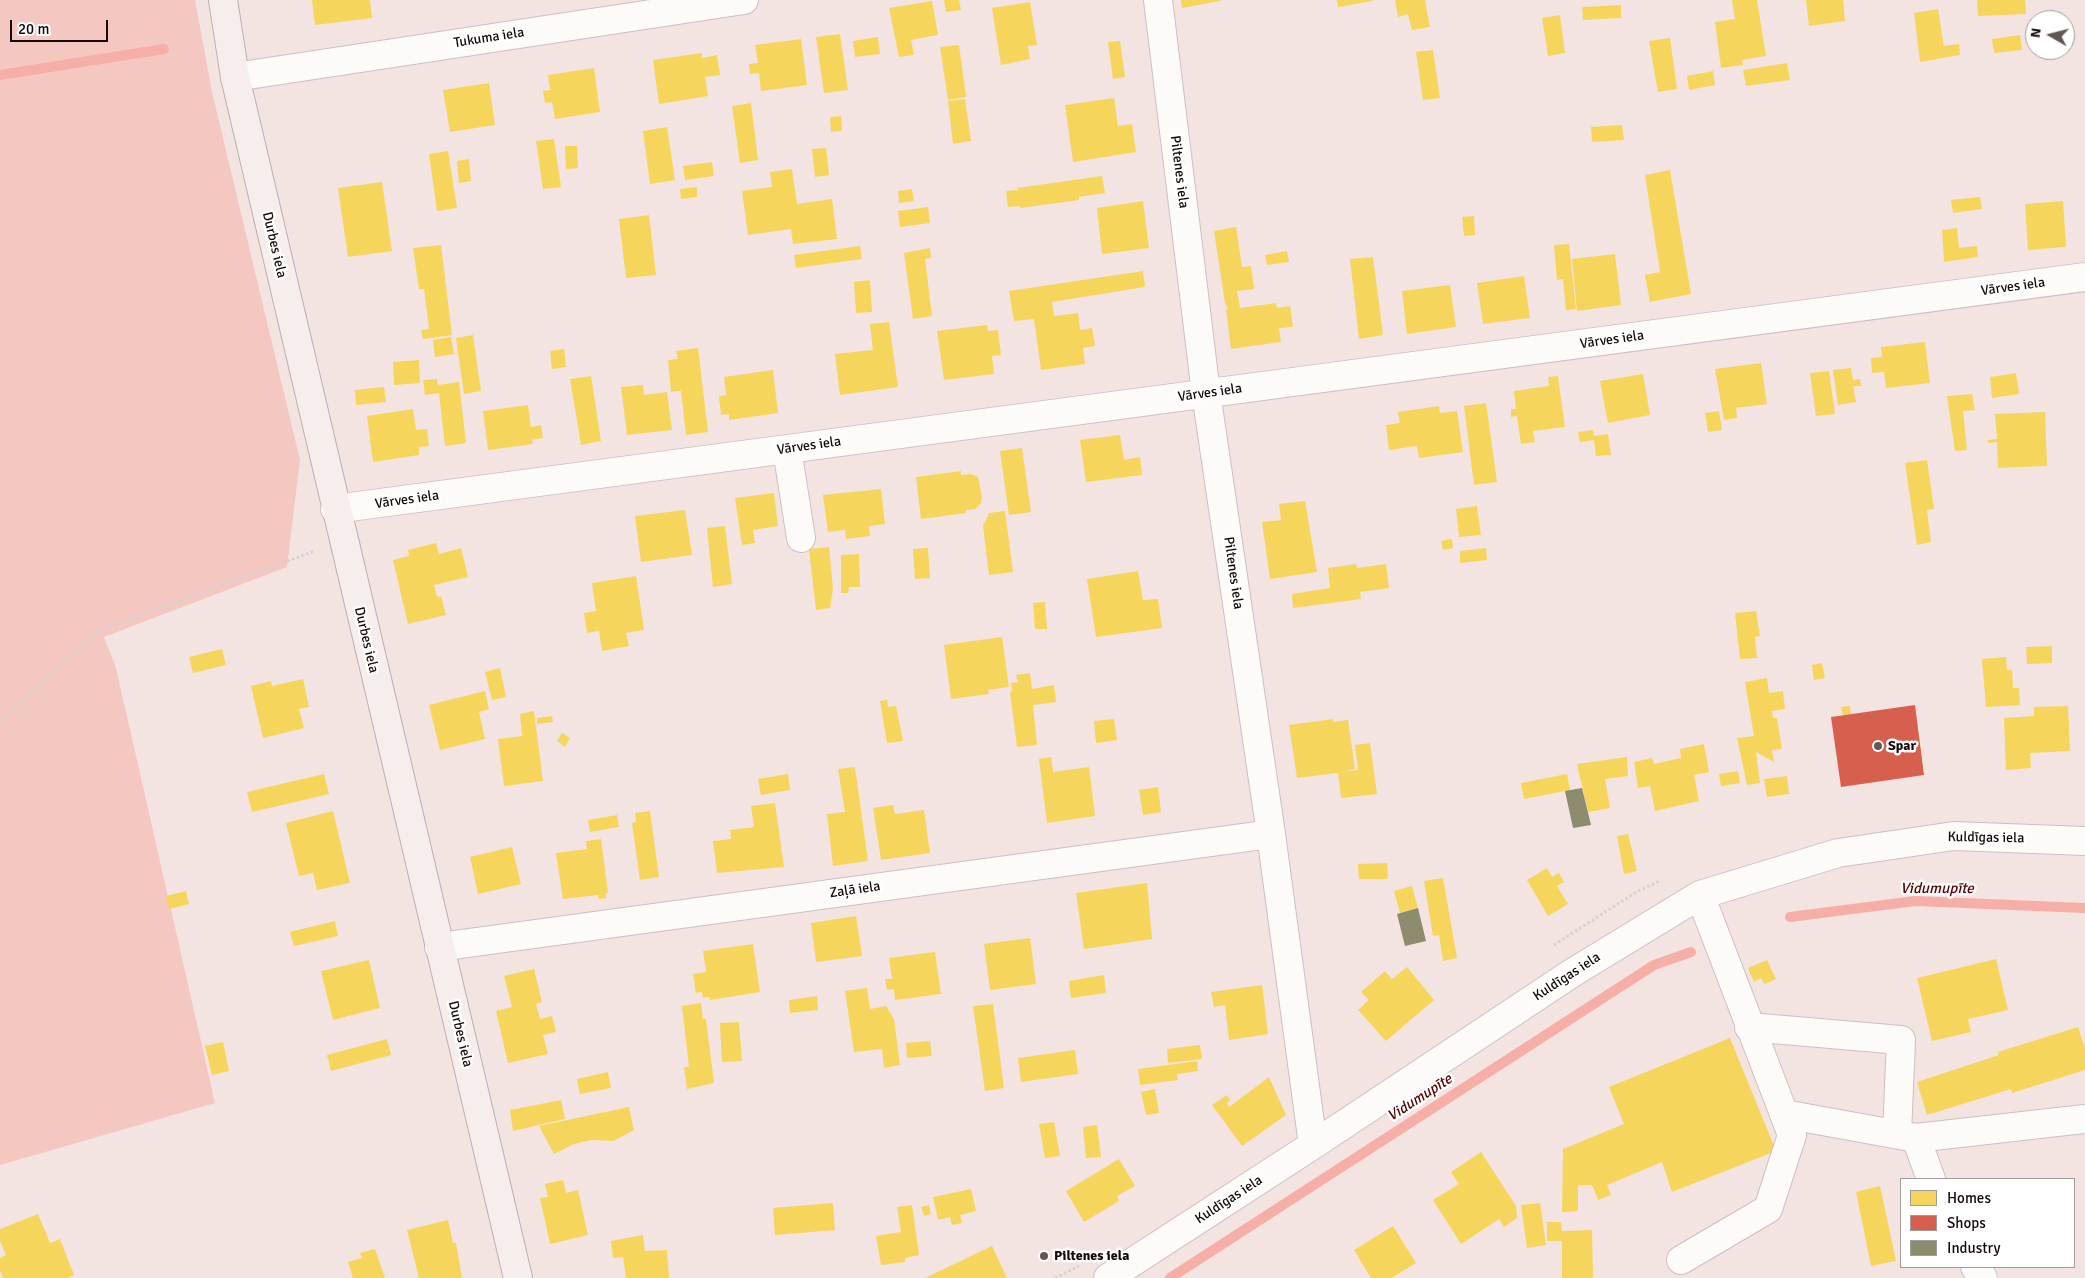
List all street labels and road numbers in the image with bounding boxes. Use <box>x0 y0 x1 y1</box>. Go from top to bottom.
street label: Tukuma iela <box>453 24 525 52</box>
street label: Piltenes iela <box>1166 135 1192 209</box>
street label: Durbes iela <box>258 210 290 280</box>
street label: Vārves iela <box>1980 274 2046 300</box>
street label: Vārves iela <box>1579 327 1645 353</box>
street label: Vārves iela <box>1177 380 1243 406</box>
street label: Vārves iela <box>776 433 842 459</box>
street label: Vārves iela <box>374 487 440 513</box>
street label: Piltenes iela <box>1220 536 1246 610</box>
street label: Durbes iela <box>350 605 382 675</box>
street label: Kuldīgas iela <box>1947 829 2025 847</box>
street label: Zaļā iela <box>829 878 881 902</box>
street label: Kuldīgas iela <box>1530 949 1604 1005</box>
street label: Durbes iela <box>444 999 476 1069</box>
street label: Kuldīgas iela <box>1192 1172 1266 1228</box>

